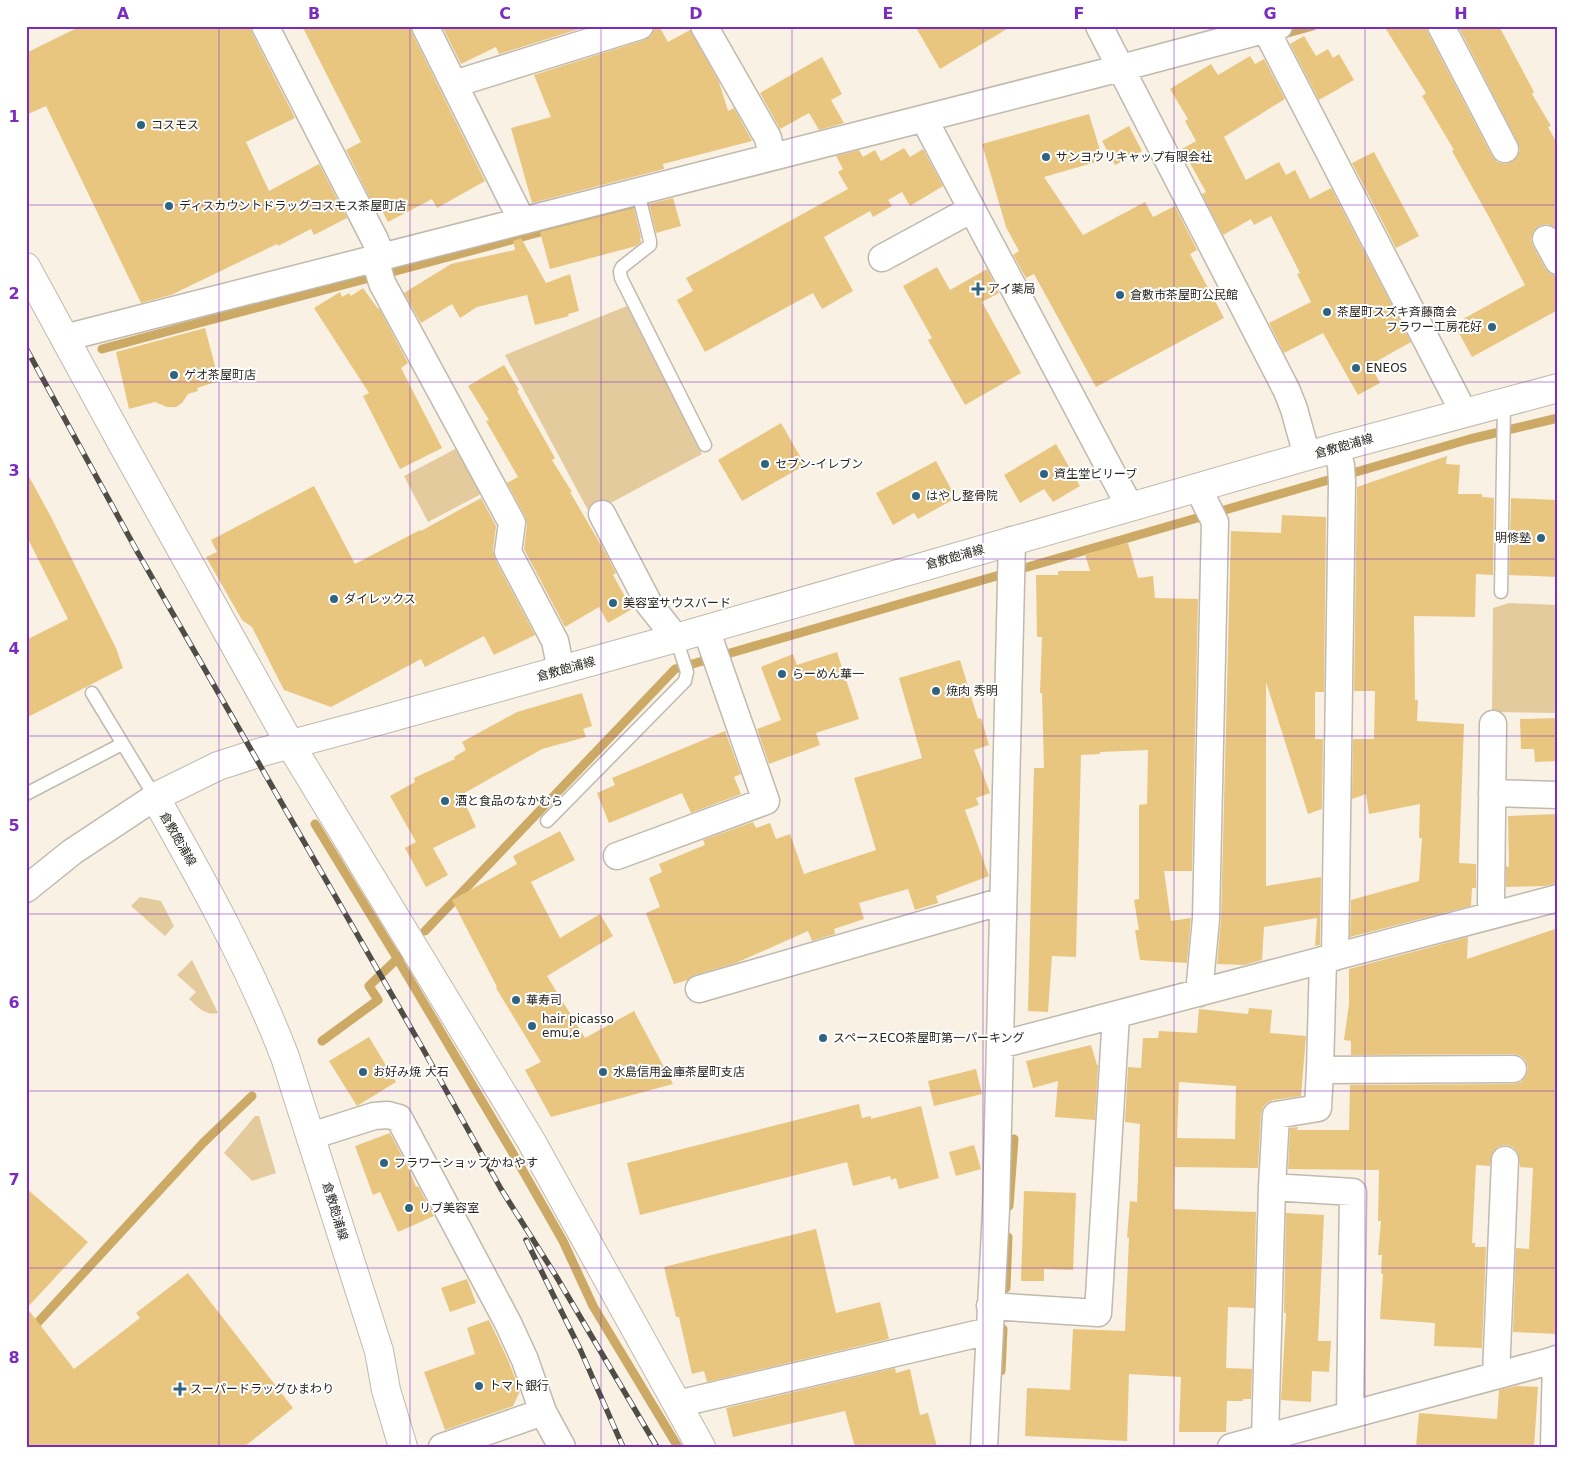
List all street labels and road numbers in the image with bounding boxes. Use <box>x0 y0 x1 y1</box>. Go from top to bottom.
street label: 倉敷飽浦線 <box>1313 431 1375 461</box>
street label: 倉敷飽浦線 <box>924 542 986 572</box>
street label: 倉敷飽浦線 <box>535 654 597 684</box>
street label: 倉敷飽浦線 <box>157 810 199 868</box>
street label: 倉敷飽浦線 <box>320 1180 350 1242</box>

